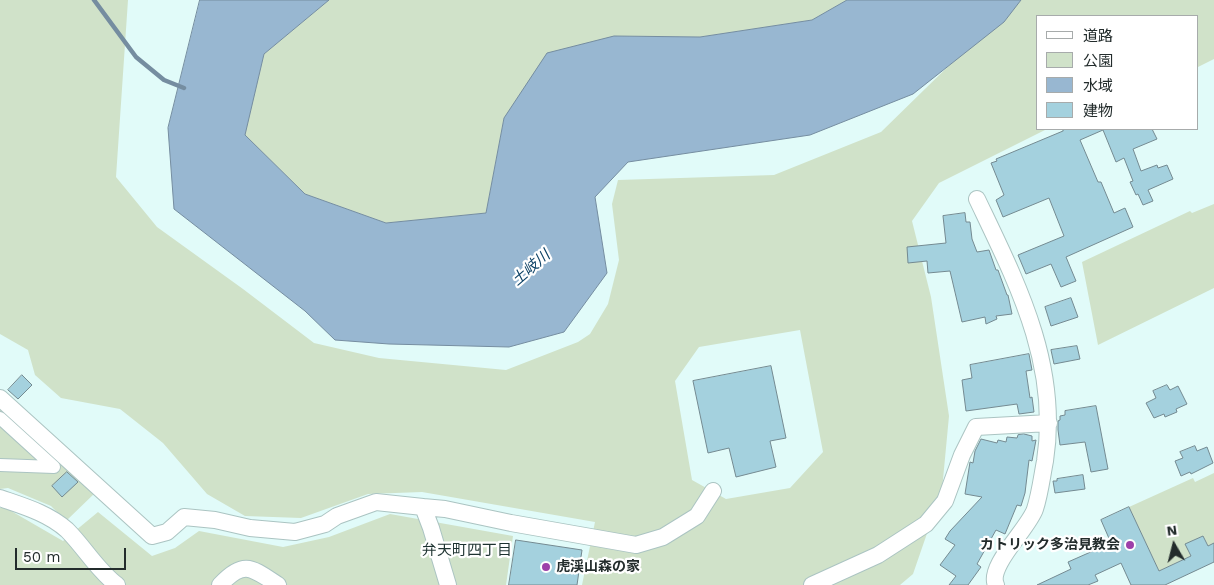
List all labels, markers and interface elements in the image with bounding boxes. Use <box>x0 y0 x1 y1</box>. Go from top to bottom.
legend <box>1036 15 1199 130</box>
text: 道路 <box>1083 27 1113 45</box>
text: 公園 <box>1083 52 1113 70</box>
text: 水域 <box>1083 77 1113 95</box>
text: 建物 <box>1083 102 1113 120</box>
water label: 土岐川 <box>508 246 554 290</box>
north arrow <box>1149 520 1199 570</box>
text: N <box>1166 522 1178 539</box>
place label: カトリック多治見教会 <box>980 537 1120 553</box>
scale bar <box>18 538 129 570</box>
marker: カトリック多治見教会 <box>1124 539 1136 551</box>
district label: 弁天町四丁目 <box>422 542 512 560</box>
text: 50 m <box>23 548 60 566</box>
place label: 虎渓山森の家 <box>556 559 640 575</box>
marker: 虎渓山森の家 <box>540 561 552 573</box>

